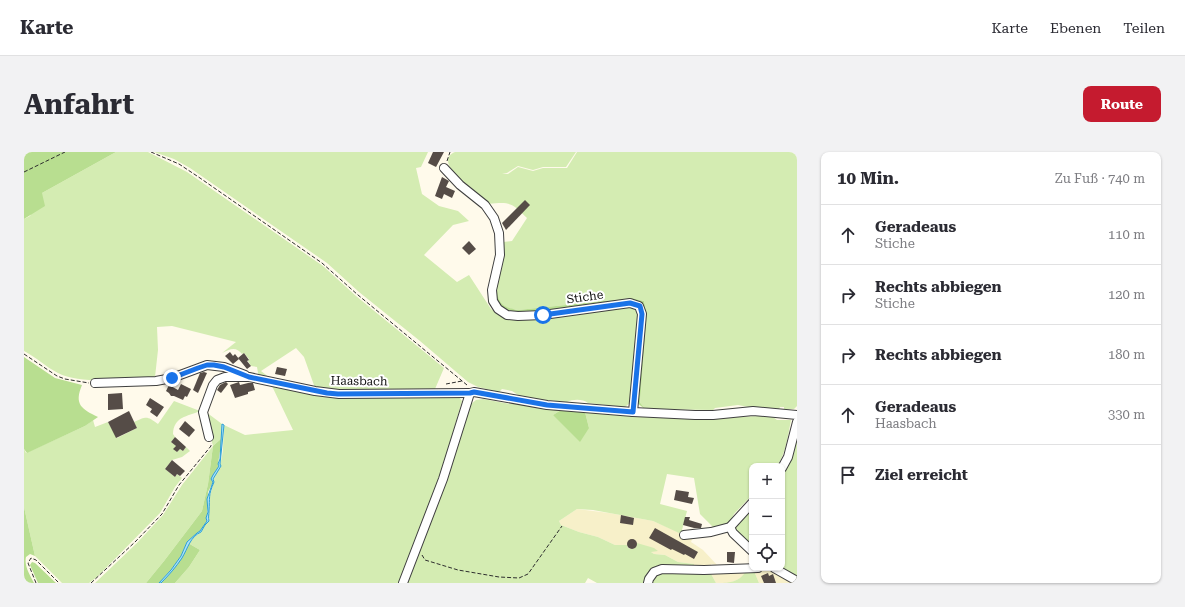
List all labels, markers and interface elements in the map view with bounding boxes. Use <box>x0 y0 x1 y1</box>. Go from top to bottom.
text: Karte <box>20 16 74 39</box>
text: Karte <box>992 20 1028 36</box>
text: Ebenen <box>1050 20 1101 36</box>
text: Teilen <box>1123 20 1165 36</box>
button: Route <box>1083 86 1161 122</box>
text: Anfahrt <box>24 88 134 121</box>
text: 10 Min. <box>837 168 899 188</box>
text: Zu Fuß · 740 m <box>1055 171 1145 186</box>
text: Geradeaus <box>875 218 956 236</box>
icon: ahead <box>837 224 859 246</box>
text: 110 m <box>1108 227 1145 242</box>
text: Stiche <box>875 236 915 251</box>
text: Rechts abbiegen <box>875 278 1002 296</box>
icon: right <box>837 284 859 306</box>
street label: Stiche <box>566 287 605 306</box>
text: 120 m <box>1108 287 1145 302</box>
text: Stiche <box>875 296 915 311</box>
route start <box>534 306 552 324</box>
icon: right <box>837 344 859 366</box>
text: Rechts abbiegen <box>875 346 1002 364</box>
text: 180 m <box>1108 347 1145 362</box>
route end <box>163 369 181 387</box>
street label: Haasbach <box>330 374 388 388</box>
text: Geradeaus <box>875 398 956 416</box>
icon: ahead <box>837 404 859 426</box>
text: 330 m <box>1108 407 1145 422</box>
text: Haasbach <box>875 416 937 431</box>
map controls <box>749 463 785 571</box>
button: + <box>749 463 785 499</box>
icon: arrive <box>837 464 859 486</box>
text: Ziel erreicht <box>875 466 968 484</box>
button: − <box>749 499 785 535</box>
button: locate <box>749 535 785 571</box>

